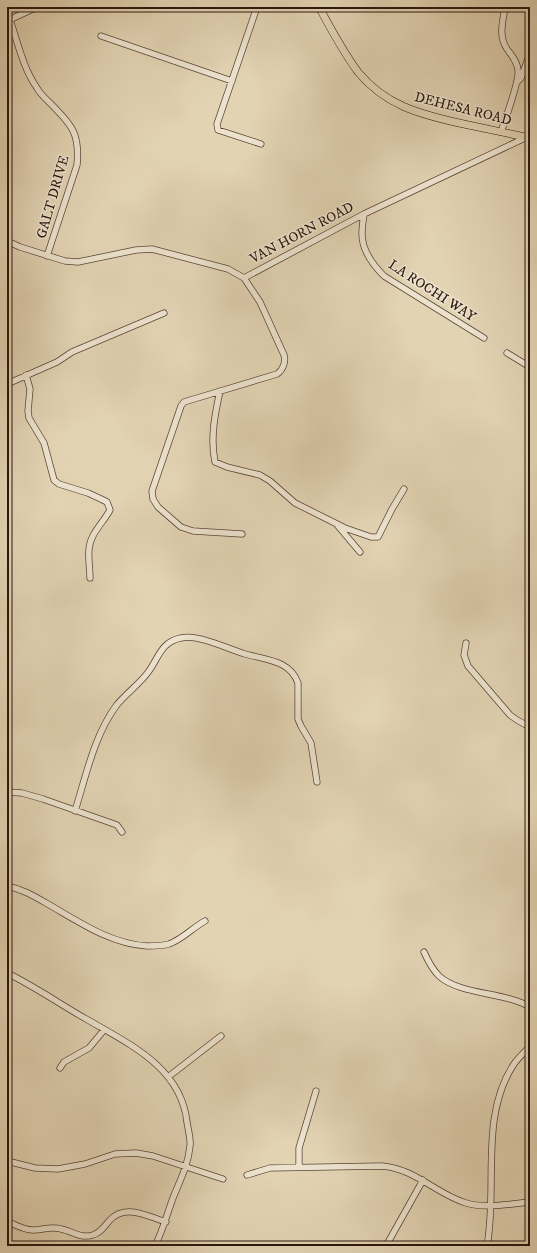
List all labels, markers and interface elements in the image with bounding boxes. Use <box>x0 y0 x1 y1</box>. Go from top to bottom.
street label: DEHESA ROAD <box>413 88 513 130</box>
street label: GALT DRIVE <box>33 153 73 241</box>
street label: VAN HORN ROAD <box>246 198 357 268</box>
street label: LA ROCHI WAY <box>385 256 479 326</box>

